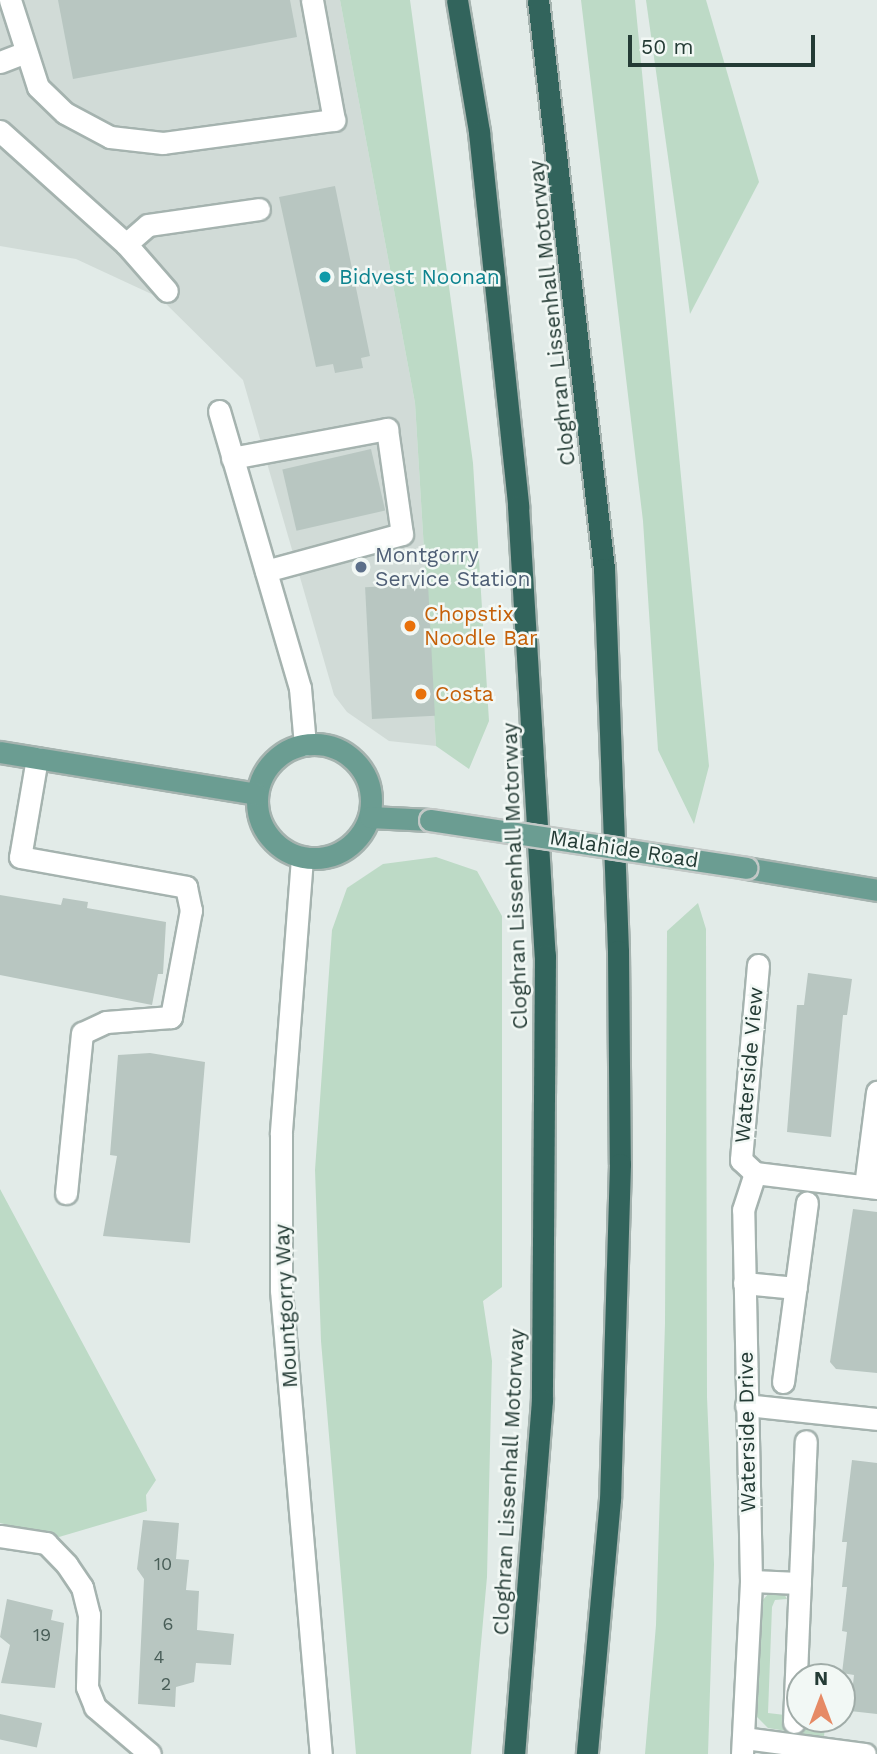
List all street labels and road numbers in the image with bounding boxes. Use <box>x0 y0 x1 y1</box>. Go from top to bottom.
street label: Cloghran Lissenhall Motorway <box>523 159 581 467</box>
street label: Cloghran Lissenhall Motorway <box>497 722 533 1030</box>
street label: Malahide Road <box>548 825 700 873</box>
street label: Waterside View <box>730 985 768 1145</box>
street label: Mountgorry Way <box>269 1223 303 1389</box>
street label: Cloghran Lissenhall Motorway <box>488 1328 530 1636</box>
street label: Waterside Drive <box>733 1351 761 1513</box>

